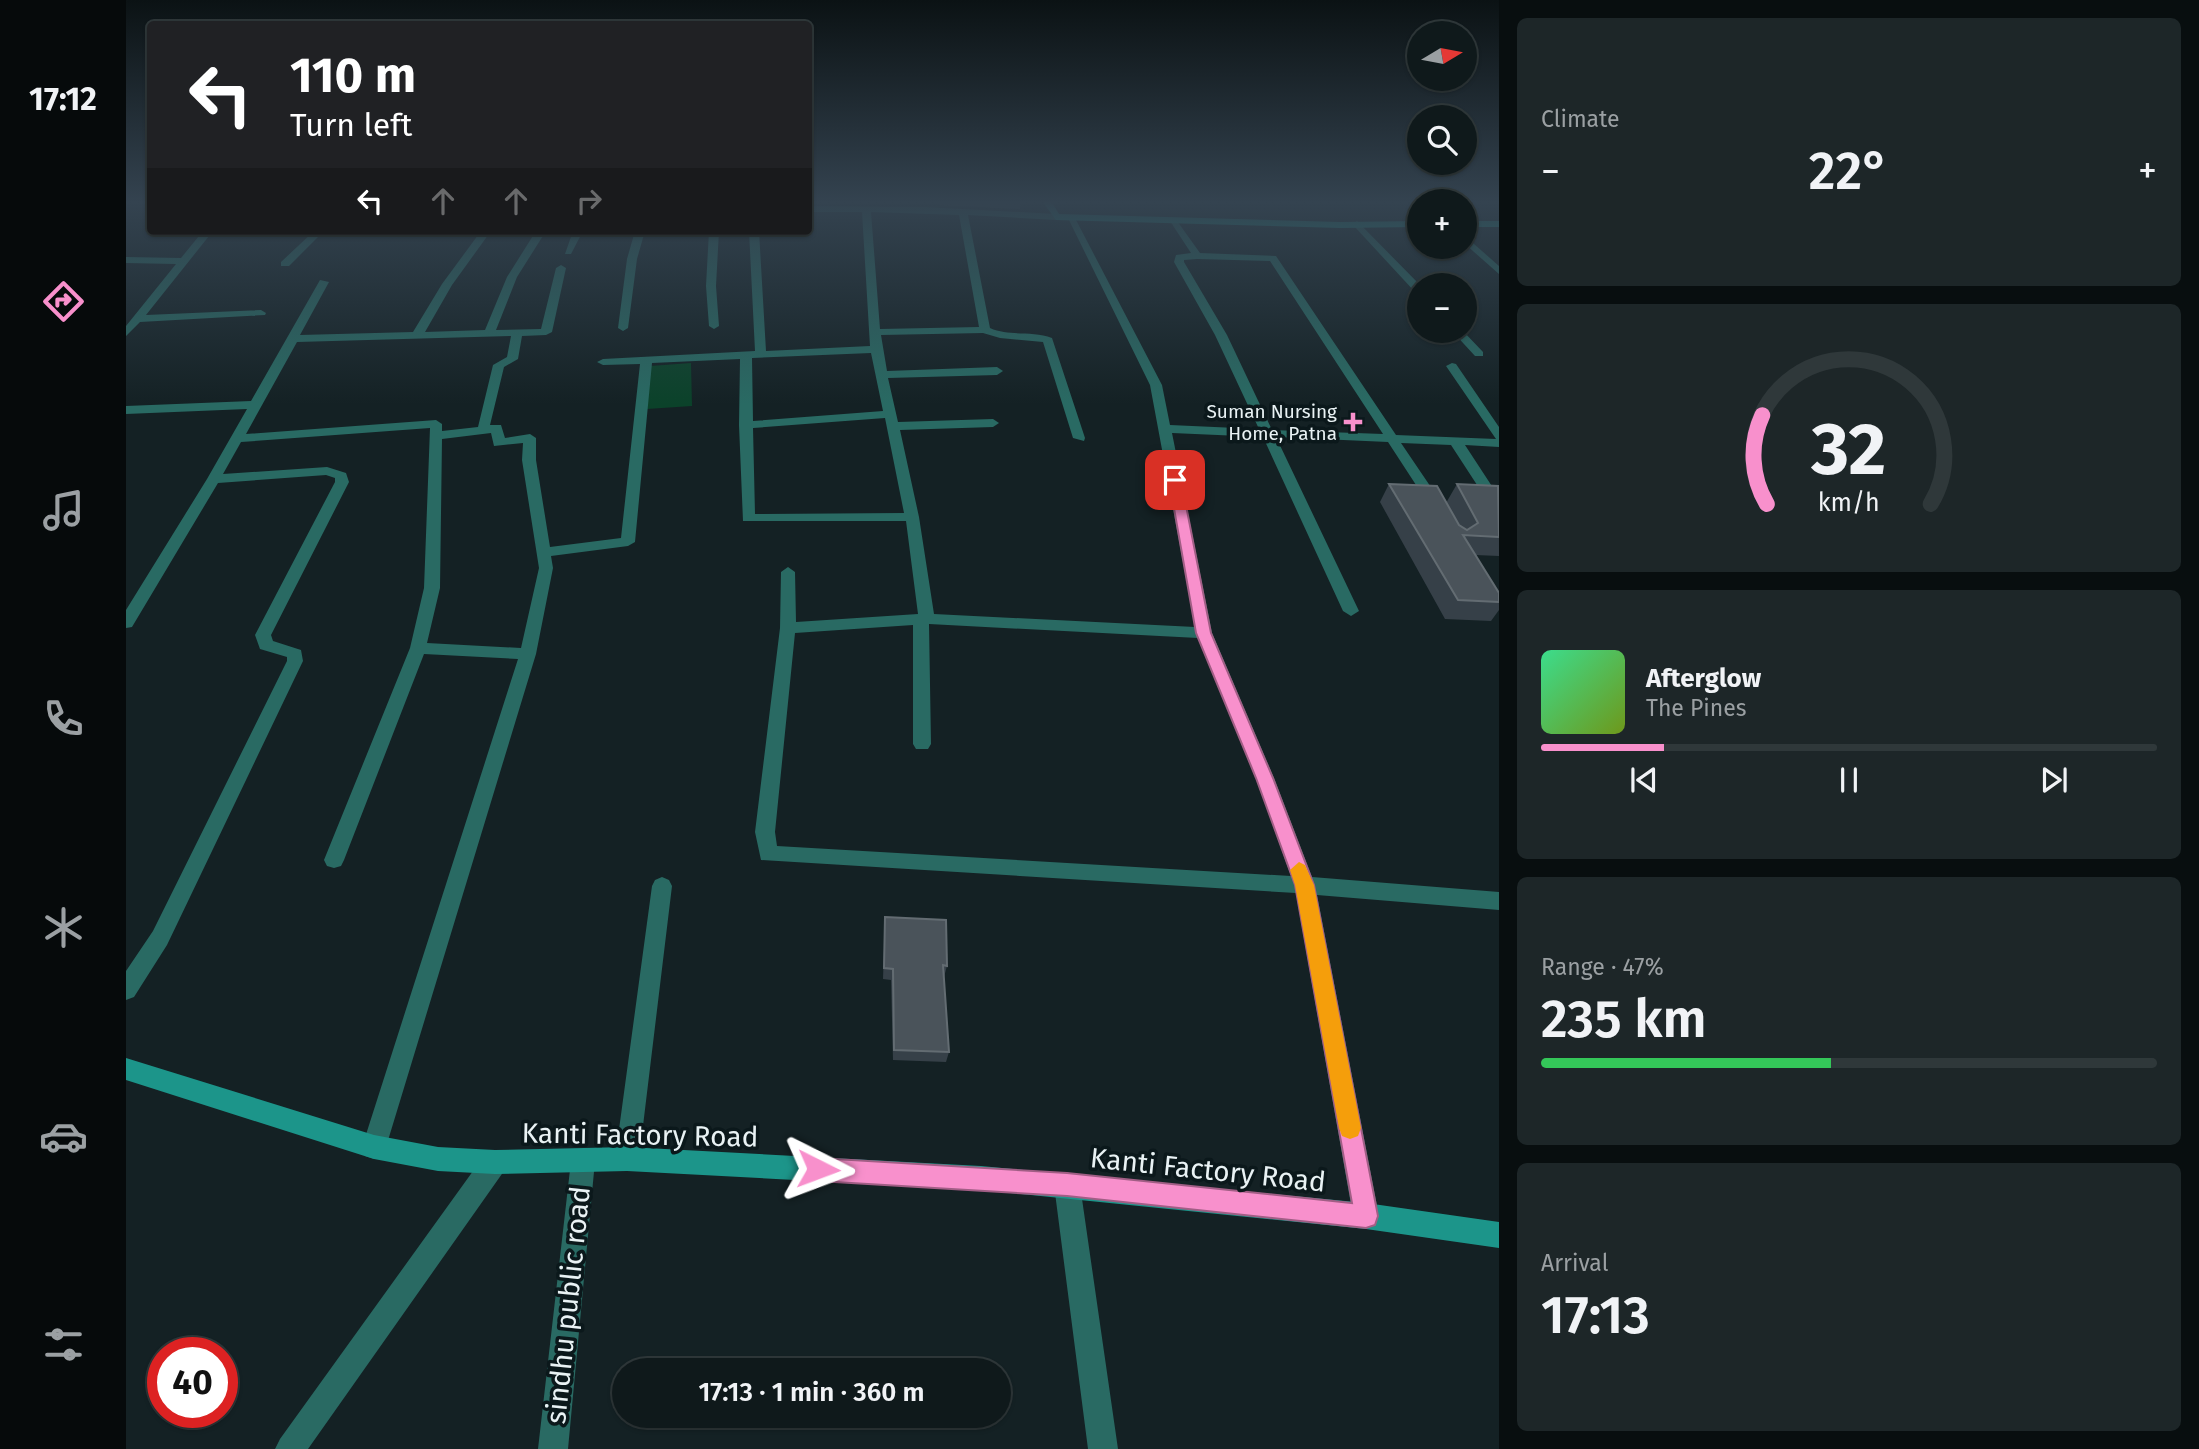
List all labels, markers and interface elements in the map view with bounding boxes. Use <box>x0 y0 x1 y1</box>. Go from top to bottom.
north arrow <box>1407 21 1477 91</box>
map controls <box>1407 21 1477 343</box>
text: 110 m <box>290 46 416 105</box>
icon: left <box>175 49 266 140</box>
text: 17:12 <box>29 80 97 118</box>
button: search <box>1407 105 1477 175</box>
text: Climate <box>1541 105 1620 133</box>
text: Turn left <box>290 106 412 144</box>
text: 22° <box>1809 140 1889 203</box>
text: − <box>1541 148 1560 194</box>
text: + <box>2138 148 2157 194</box>
icon: left <box>351 182 389 220</box>
icon: ahead <box>424 182 462 220</box>
icon: ahead <box>497 182 535 220</box>
icon: right <box>570 182 608 220</box>
button: + <box>1407 189 1477 259</box>
button: − <box>1407 273 1477 343</box>
icon: directions <box>39 277 88 326</box>
place label: Suman Nursing Home, Patna <box>1206 400 1337 445</box>
text: 32 <box>1811 407 1886 494</box>
marker: Suman Nursing Home, Patna <box>1343 412 1363 432</box>
pin <box>1145 450 1205 510</box>
icon: arrive <box>1156 461 1194 499</box>
icon: music <box>39 486 88 535</box>
text: km/h <box>1818 488 1880 518</box>
text: Afterglow <box>1646 663 1761 694</box>
icon: phone <box>39 694 88 743</box>
text: The Pines <box>1646 694 1747 722</box>
icon: previous <box>1625 761 1663 799</box>
icon: pause <box>1830 761 1868 799</box>
icon: next <box>2035 761 2073 799</box>
icon: climate <box>39 903 88 952</box>
text: Range · 47% <box>1541 953 1664 981</box>
text: 235 km <box>1541 988 1707 1051</box>
icon: car <box>39 1112 88 1161</box>
street label: Kanti Factory Road <box>521 1116 759 1154</box>
position arrow <box>781 1132 855 1206</box>
street label: Kanti Factory Road <box>1089 1141 1327 1199</box>
street label: sindhu public road <box>539 1185 597 1425</box>
text: Arrival <box>1541 1249 1608 1277</box>
text: 17:13 <box>1541 1284 1650 1347</box>
icon: filters <box>39 1320 88 1369</box>
speed limit sign: 40 <box>147 1337 238 1428</box>
text: 17:13 · 1 min · 360 m <box>698 1377 925 1408</box>

